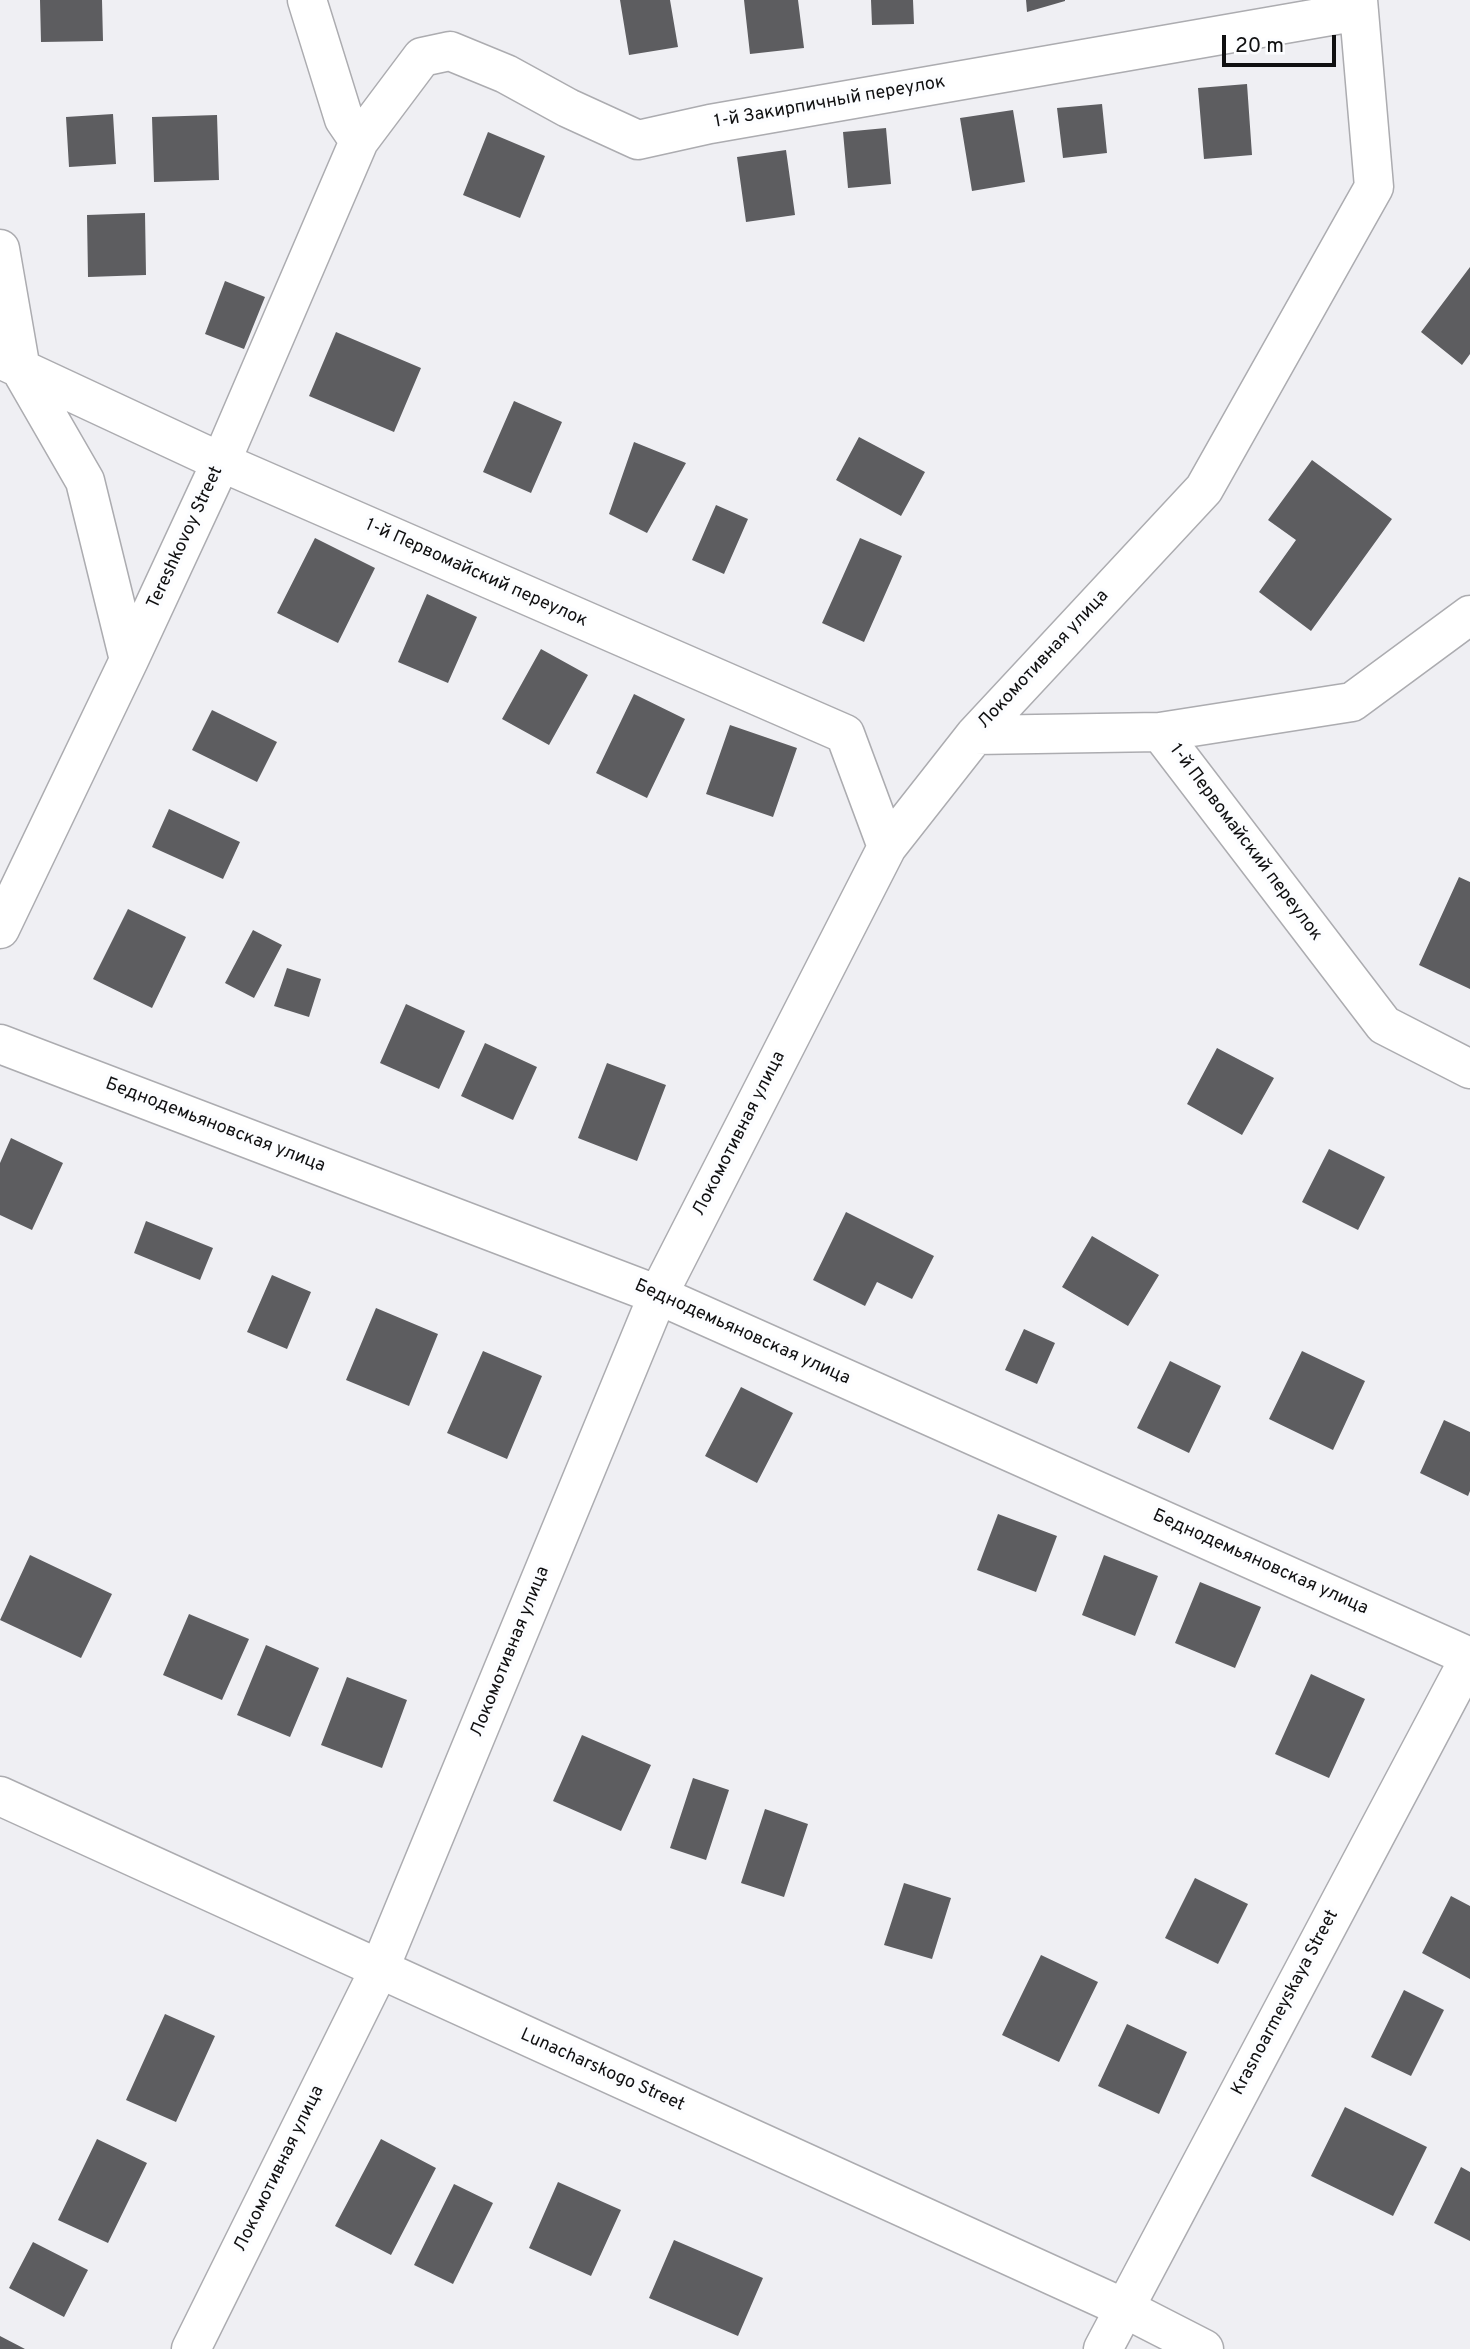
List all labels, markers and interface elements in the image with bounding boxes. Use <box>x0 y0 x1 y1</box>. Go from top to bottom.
scale bar <box>1225 21 1339 65</box>
text: 20 m <box>1235 33 1284 60</box>
street label: 1-й Закирпичный переулок <box>713 72 947 134</box>
street label: Tereshkovoy Street <box>144 463 228 613</box>
street label: 1-й Первомайский переулок <box>362 515 590 633</box>
street label: Локомотивная улица <box>974 586 1114 734</box>
street label: 1-й Первомайский переулок <box>1164 740 1326 946</box>
street label: Локомотивная улица <box>689 1048 791 1220</box>
street label: Беднодемьяновская улица <box>102 1074 328 1178</box>
street label: Беднодемьяновская улица <box>631 1276 853 1390</box>
street label: Беднодемьяновская улица <box>1149 1506 1371 1620</box>
street label: Локомотивная улица <box>467 1564 555 1740</box>
street label: Krasnoarmeyskaya Street <box>1228 1906 1344 2100</box>
street label: Lunacharskogo Street <box>516 2025 688 2117</box>
street label: Локомотивная улица <box>230 2082 330 2256</box>

